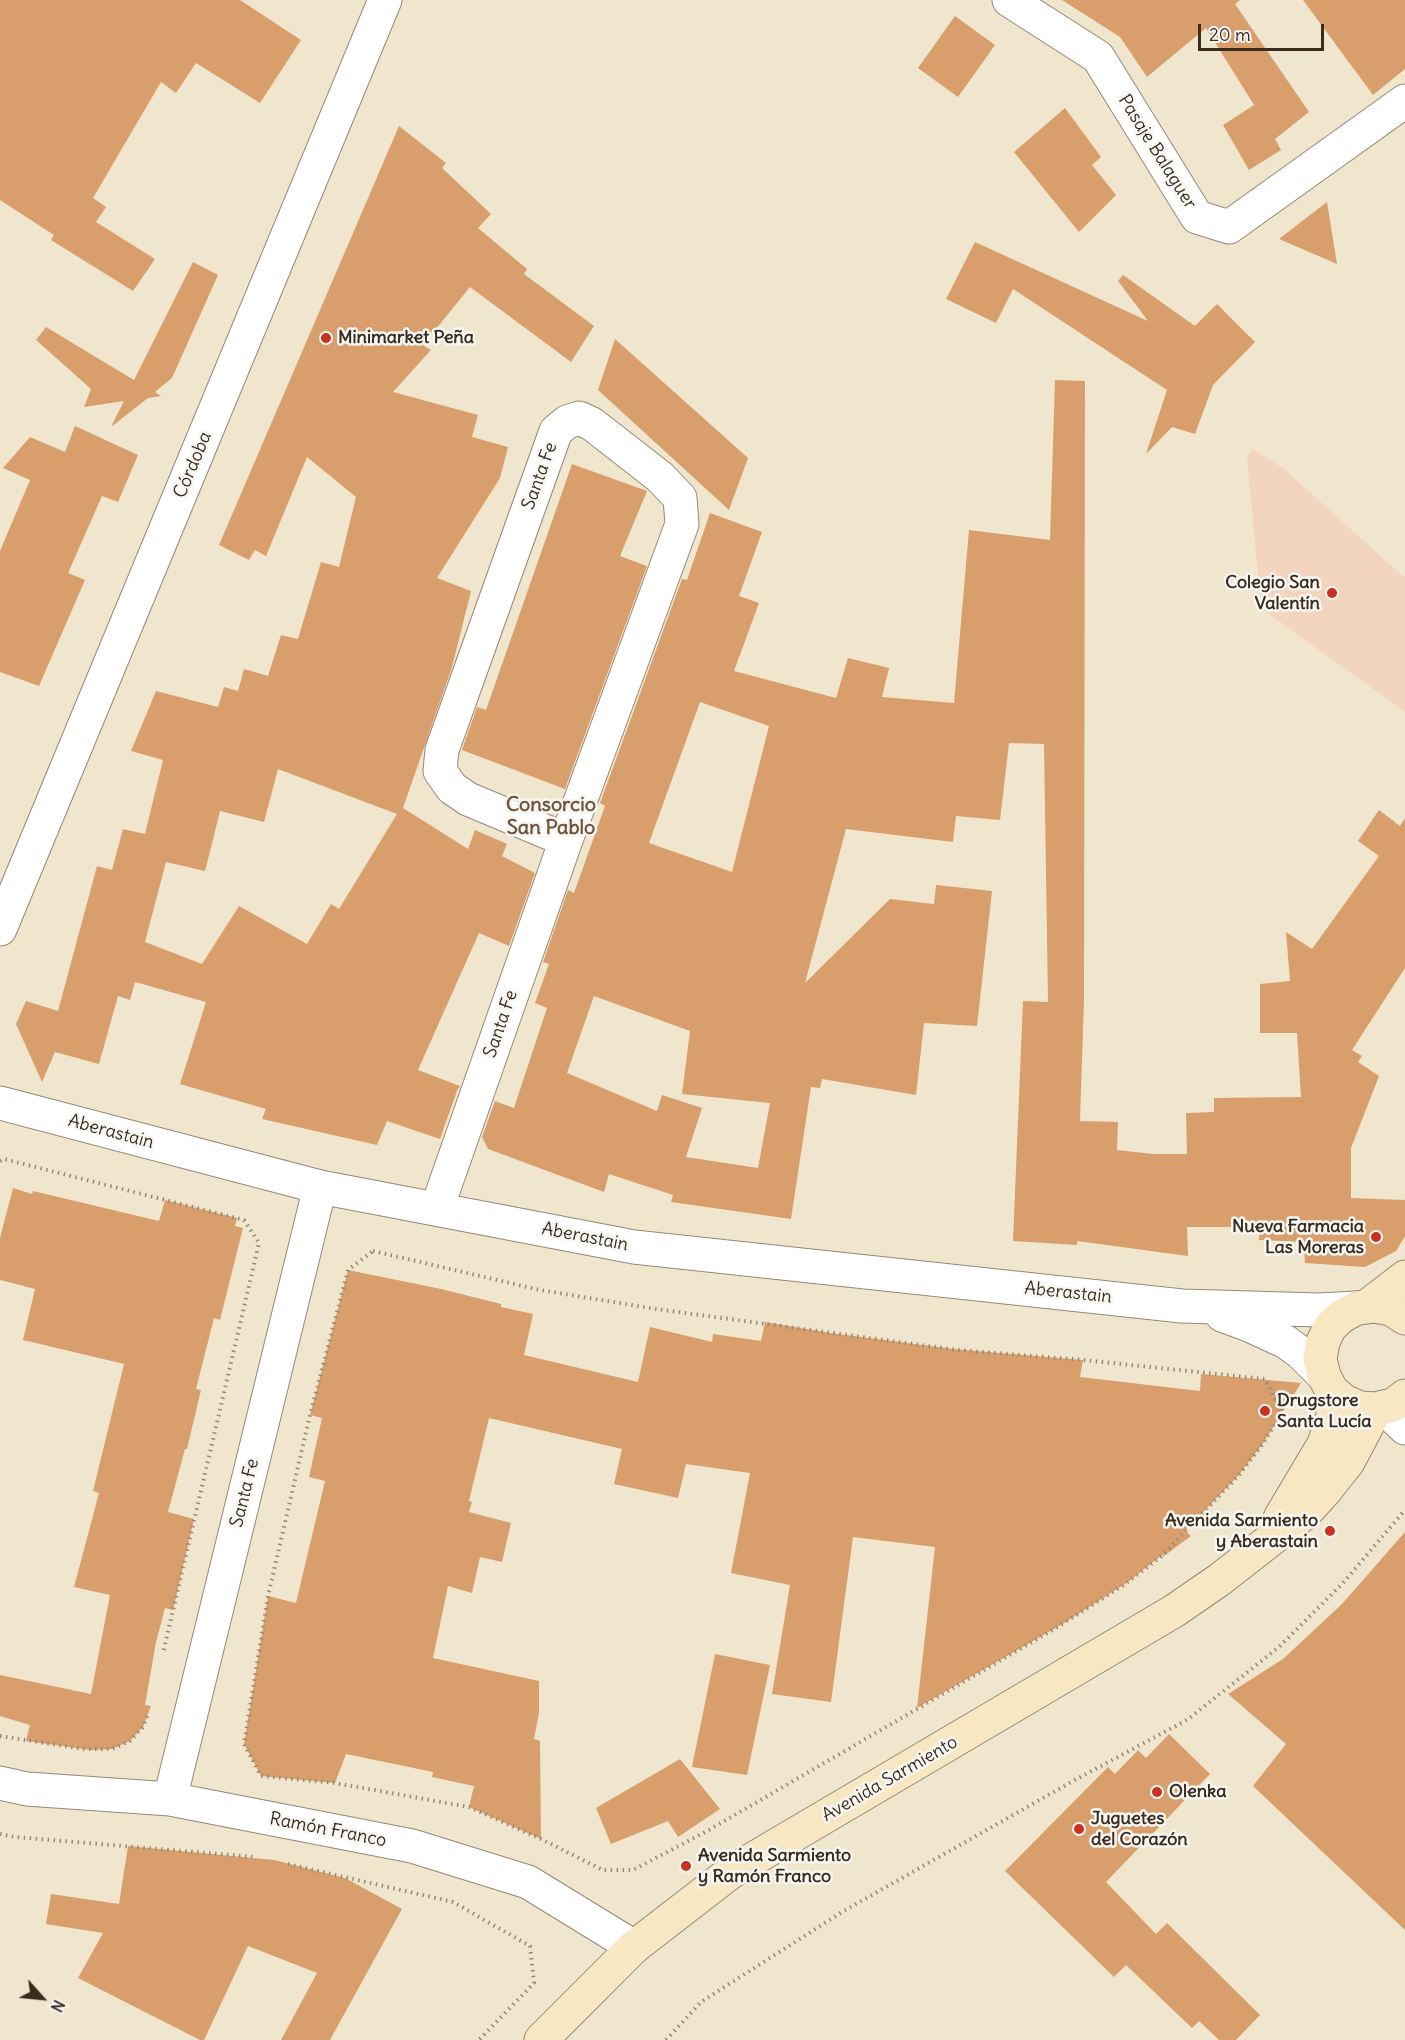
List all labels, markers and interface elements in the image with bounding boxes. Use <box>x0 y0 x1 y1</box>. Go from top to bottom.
scale bar <box>1201 12 1327 50</box>
text: 20 m <box>1209 23 1251 46</box>
street label: Pasaje Balaguer <box>1113 91 1201 213</box>
place label: Minimarket Peña <box>338 327 474 349</box>
marker: Minimarket Peña <box>319 331 333 345</box>
street label: Córdoba <box>169 429 217 501</box>
street label: Santa Fe <box>518 439 562 513</box>
place label: Colegio San Valentín <box>1225 572 1320 614</box>
marker: Colegio San Valentín <box>1325 586 1339 600</box>
district label: Consorcio San Pablo <box>506 793 596 840</box>
street label: Santa Fe <box>479 987 523 1061</box>
street label: Aberastain <box>66 1110 156 1154</box>
place label: Nueva Farmacia Las Moreras <box>1232 1216 1364 1258</box>
street label: Aberastain <box>540 1218 630 1256</box>
marker: Nueva Farmacia Las Moreras <box>1369 1230 1383 1244</box>
street label: Aberastain <box>1023 1278 1113 1308</box>
place label: Drugstore Santa Lucía <box>1277 1390 1372 1432</box>
marker: Drugstore Santa Lucía <box>1258 1404 1272 1418</box>
street label: Santa Fe <box>226 1456 264 1530</box>
place label: Avenida Sarmiento y Aberastain <box>1165 1510 1318 1552</box>
marker: Avenida Sarmiento y Aberastain <box>1323 1524 1337 1538</box>
street label: Avenida Sarmiento <box>818 1731 962 1827</box>
place label: Olenka <box>1169 1781 1226 1803</box>
marker: Olenka <box>1150 1785 1164 1799</box>
street label: Ramón Franco <box>268 1808 388 1852</box>
place label: Juguetes del Corazón <box>1091 1808 1188 1850</box>
marker: Juguetes del Corazón <box>1072 1822 1086 1836</box>
place label: Avenida Sarmiento y Ramón Franco <box>698 1845 851 1888</box>
marker: Avenida Sarmiento y Ramón Franco <box>679 1859 693 1873</box>
north arrow <box>12 1968 72 2028</box>
text: N <box>47 1997 69 2016</box>

